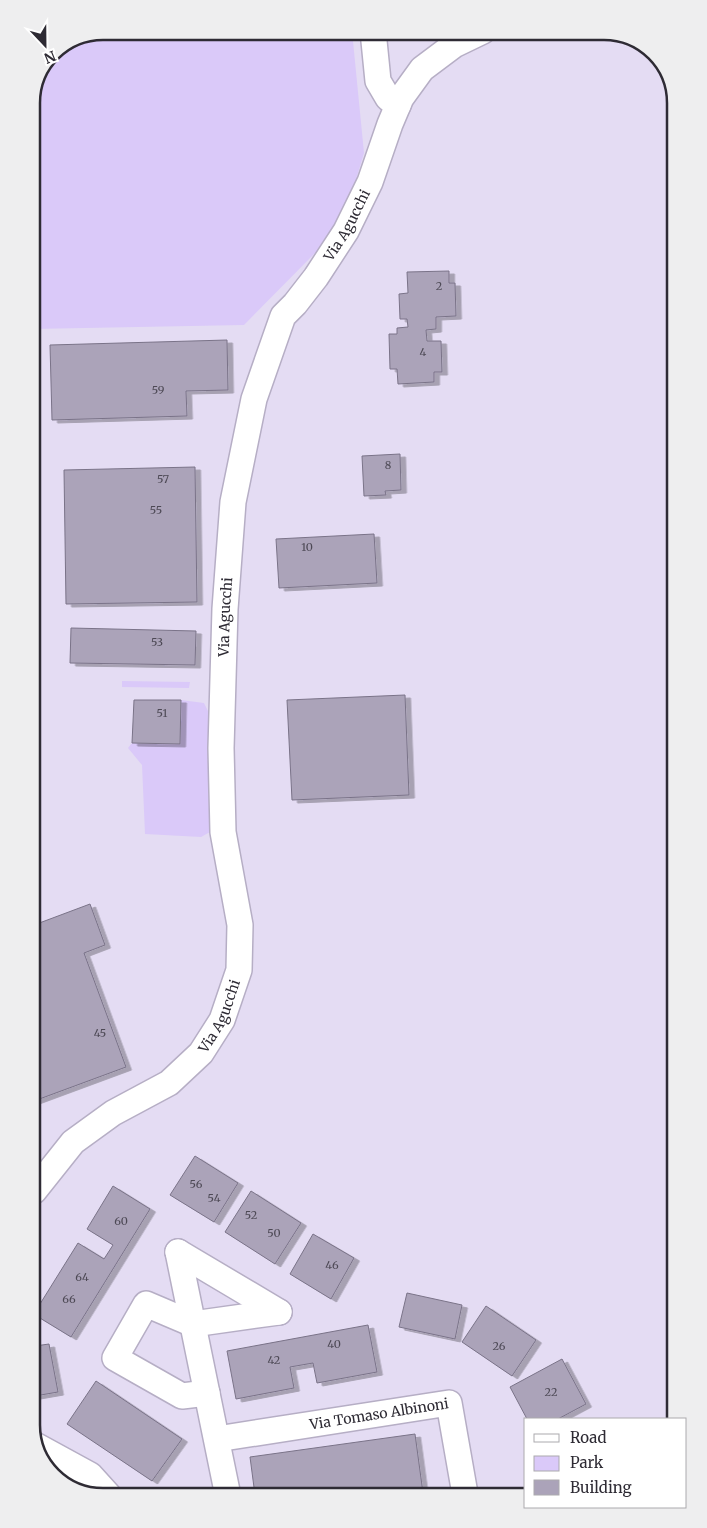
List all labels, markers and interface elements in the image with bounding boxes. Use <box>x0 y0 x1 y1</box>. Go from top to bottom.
north arrow <box>20 20 70 70</box>
text: N <box>41 47 58 67</box>
street label: Via Agucchi <box>319 186 374 265</box>
house number: 2 <box>436 279 442 293</box>
house number: 4 <box>420 345 427 359</box>
house number: 59 <box>152 383 165 397</box>
house number: 8 <box>385 458 392 472</box>
house number: 57 <box>157 472 169 486</box>
house number: 55 <box>150 503 162 517</box>
house number: 10 <box>301 540 313 554</box>
street label: Via Agucchi <box>215 576 236 658</box>
house number: 53 <box>151 635 163 649</box>
house number: 51 <box>157 706 167 720</box>
street label: Via Agucchi <box>194 977 244 1057</box>
house number: 45 <box>94 1026 106 1040</box>
house number: 56 <box>190 1177 203 1191</box>
house number: 54 <box>208 1191 221 1205</box>
house number: 52 <box>245 1208 257 1222</box>
house number: 60 <box>114 1214 128 1228</box>
house number: 50 <box>267 1226 281 1240</box>
house number: 46 <box>325 1258 339 1272</box>
house number: 64 <box>75 1270 89 1284</box>
house number: 66 <box>62 1292 76 1306</box>
house number: 40 <box>327 1337 341 1351</box>
house number: 26 <box>493 1339 506 1353</box>
house number: 42 <box>268 1353 280 1367</box>
house number: 22 <box>545 1385 557 1399</box>
street label: Via Tomaso Albinoni <box>307 1394 450 1434</box>
legend <box>524 1418 687 1508</box>
text: Road <box>570 1428 606 1447</box>
text: Park <box>570 1453 604 1472</box>
text: Building <box>570 1478 632 1497</box>

